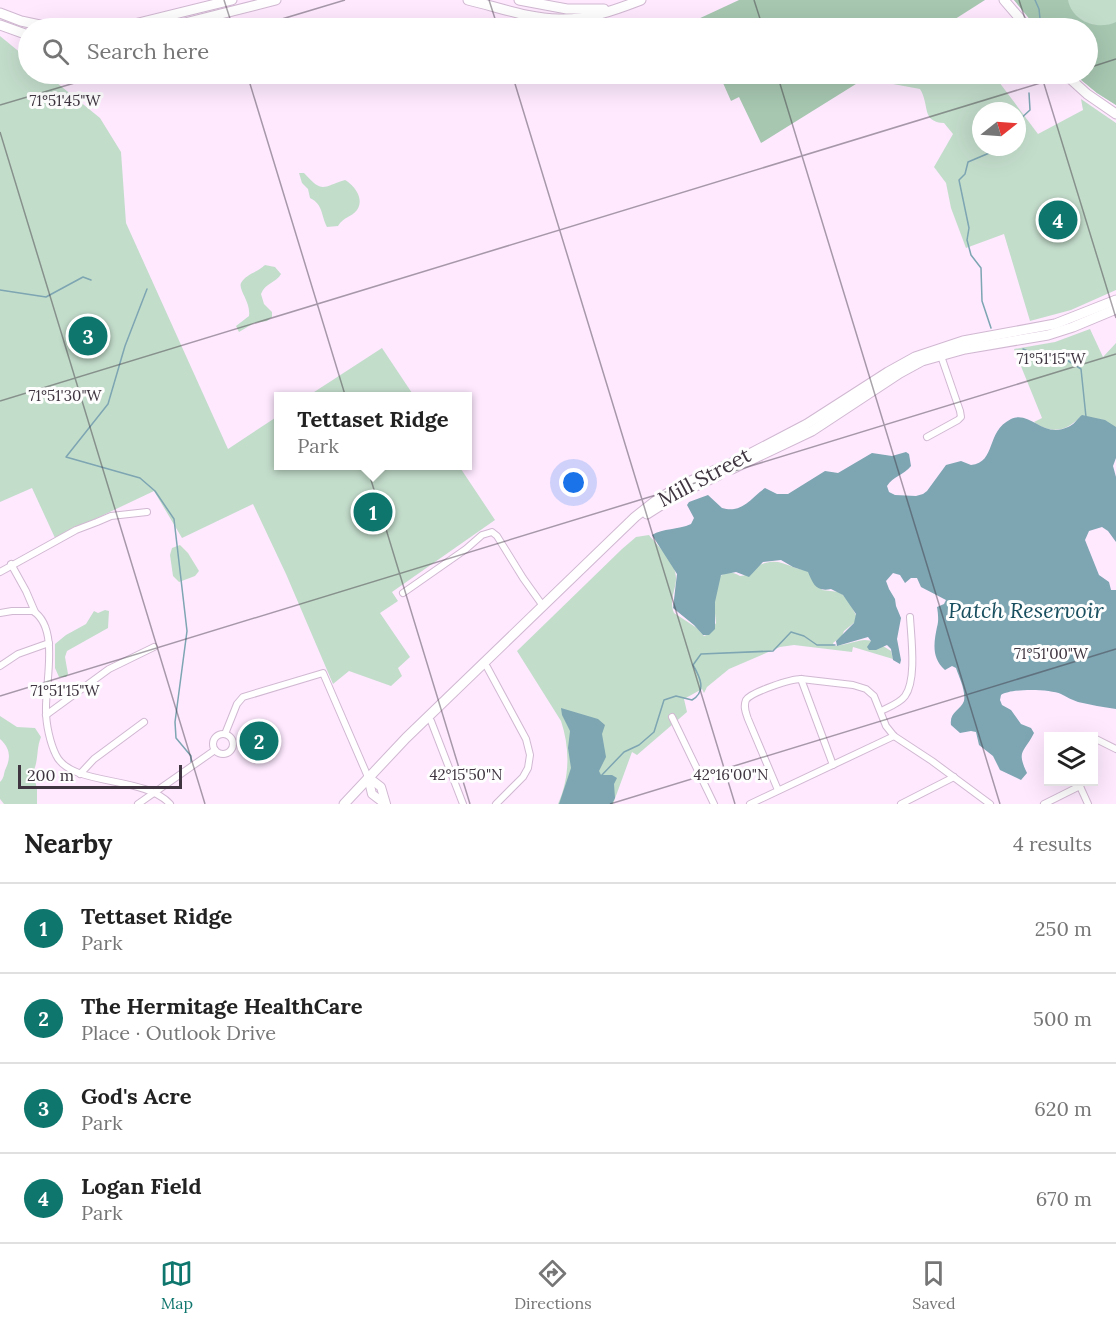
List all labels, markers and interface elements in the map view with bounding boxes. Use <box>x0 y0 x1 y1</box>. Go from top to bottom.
search box <box>18 18 1098 84</box>
icon: search <box>39 35 72 68</box>
text: Search here <box>87 37 209 65</box>
text: 71°51'45"W <box>30 91 102 110</box>
north arrow <box>972 102 1026 156</box>
pin: 4 <box>1038 198 1078 242</box>
pin: 3 <box>68 314 107 358</box>
text: 71°51'15"W <box>1017 349 1087 368</box>
text: 71°51'30"W <box>29 386 103 405</box>
popup <box>274 392 472 470</box>
text: Tettaset Ridge <box>297 405 449 433</box>
text: Park <box>297 433 339 458</box>
street label: Mill Street <box>653 441 756 513</box>
your location <box>559 468 588 497</box>
pin: 1 <box>354 490 392 534</box>
water label: Patch Reservoir <box>948 596 1105 624</box>
text: 71°51'00"W <box>1014 644 1089 663</box>
text: 71°51'15"W <box>31 681 101 700</box>
pin: 2 <box>240 718 278 764</box>
map controls <box>1044 732 1098 786</box>
button: layers <box>1044 732 1098 786</box>
scale bar <box>18 762 182 790</box>
text: 200 m <box>27 765 74 785</box>
text: 42°15'50"N <box>429 765 503 784</box>
text: 42°16'00"N <box>694 765 768 784</box>
text: Nearby <box>24 827 112 860</box>
text: 4 results <box>1013 831 1092 856</box>
text: Tettaset Ridge <box>81 902 232 930</box>
text: 1 <box>39 916 48 941</box>
text: 250 m <box>1035 916 1092 941</box>
text: Park <box>81 930 123 955</box>
text: The Hermitage HealthCare <box>81 992 363 1020</box>
text: 2 <box>38 1006 49 1031</box>
text: 500 m <box>1033 1006 1092 1031</box>
text: Place · Outlook Drive <box>81 1020 276 1045</box>
text: God's Acre <box>81 1082 192 1110</box>
text: 3 <box>38 1096 49 1121</box>
text: 620 m <box>1034 1096 1092 1121</box>
text: Park <box>81 1110 123 1135</box>
text: Logan Field <box>81 1172 202 1200</box>
text: 4 <box>38 1186 49 1211</box>
text: 670 m <box>1036 1186 1092 1211</box>
text: Park <box>81 1200 123 1225</box>
tab: Map <box>160 1257 193 1313</box>
tab: Directions <box>514 1257 592 1313</box>
tab: Saved <box>912 1257 956 1313</box>

